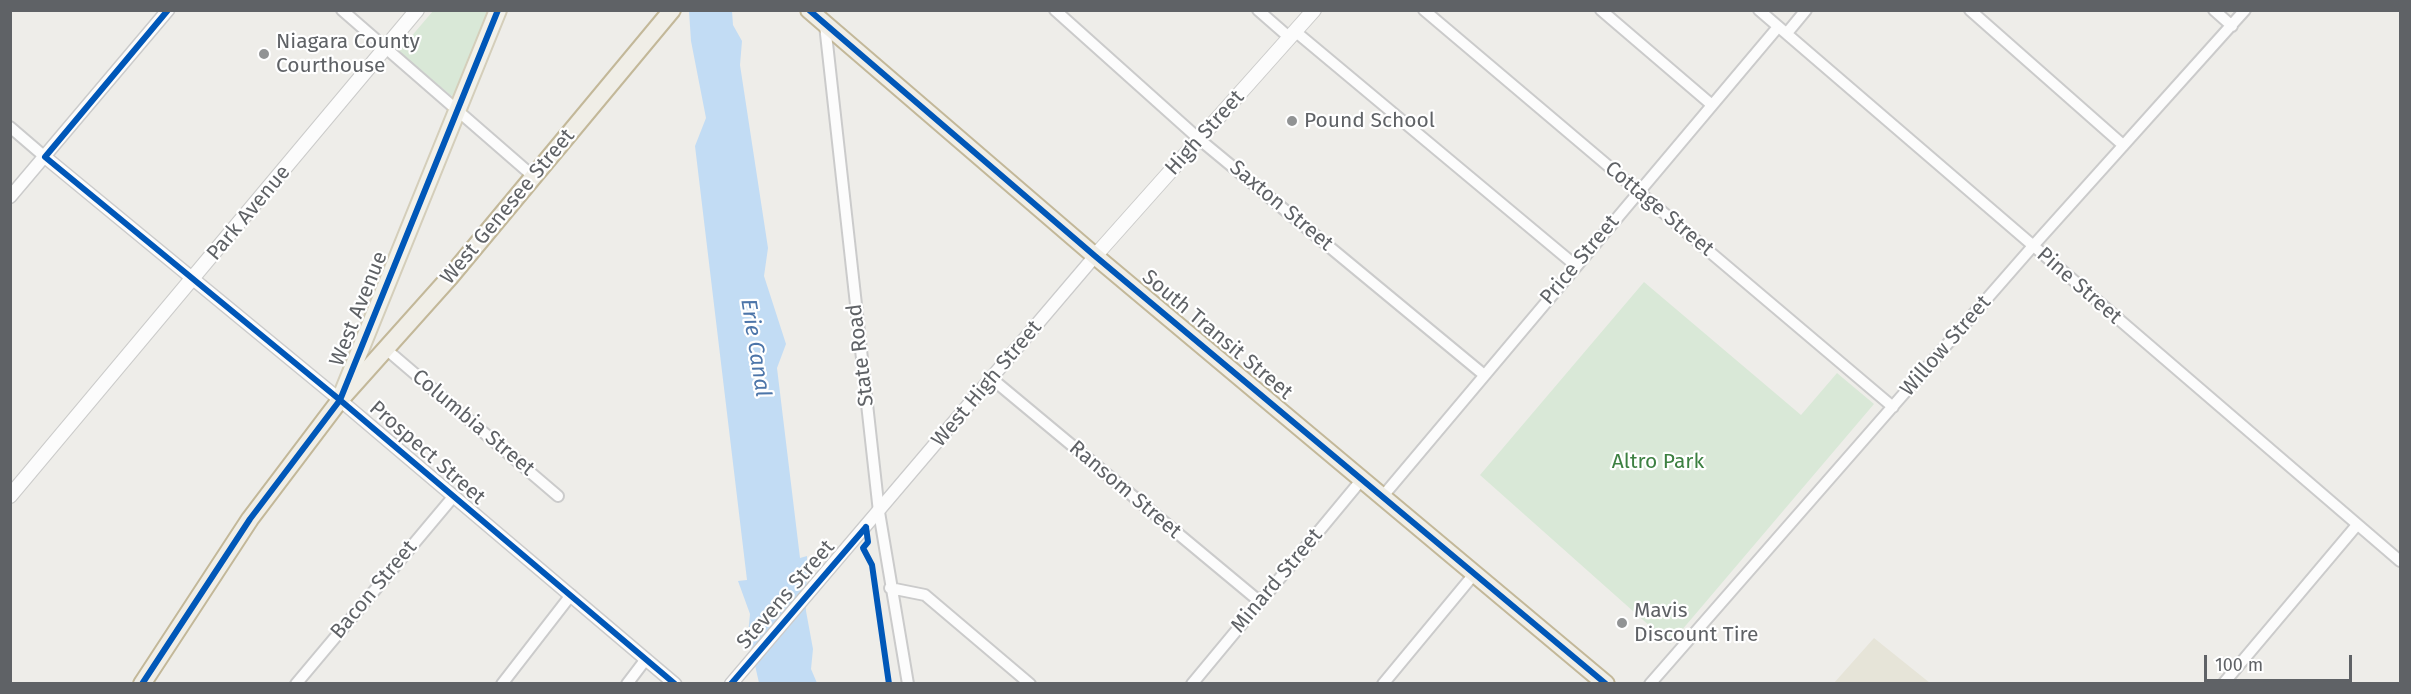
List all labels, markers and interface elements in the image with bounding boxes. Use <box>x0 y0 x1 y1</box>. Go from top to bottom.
place label: Niagara County Courthouse <box>276 29 420 79</box>
marker: Niagara County Courthouse <box>257 47 271 61</box>
street label: High Street <box>1160 85 1250 181</box>
place label: Pound School <box>1304 108 1435 134</box>
marker: Pound School <box>1285 114 1299 128</box>
street label: West Genesee Street <box>436 124 580 290</box>
street label: Saxton Street <box>1224 155 1338 257</box>
street label: Cottage Street <box>1599 156 1719 262</box>
street label: Park Avenue <box>202 160 296 266</box>
street label: Price Street <box>1535 210 1625 310</box>
street label: Pine Street <box>2031 242 2127 330</box>
street label: West Avenue <box>325 248 393 370</box>
street label: South Transit Street <box>1137 265 1297 405</box>
street label: Willow Street <box>1895 290 1997 402</box>
water label: Erie Canal <box>734 297 776 399</box>
street label: State Road <box>842 302 880 408</box>
street label: West High Street <box>927 316 1047 452</box>
street label: Columbia Street <box>407 364 539 482</box>
street label: Prospect Street <box>364 396 490 510</box>
street label: Ransom Street <box>1064 436 1186 544</box>
park label: Altro Park <box>1612 449 1704 475</box>
street label: Minard Street <box>1226 524 1328 638</box>
street label: Stevens Street <box>732 535 840 655</box>
street label: Bacon Street <box>325 536 423 644</box>
place label: Mavis Discount Tire <box>1634 598 1759 648</box>
marker: Mavis Discount Tire <box>1615 616 1629 630</box>
scale bar <box>2207 643 2356 681</box>
text: 100 m <box>2215 654 2263 676</box>

